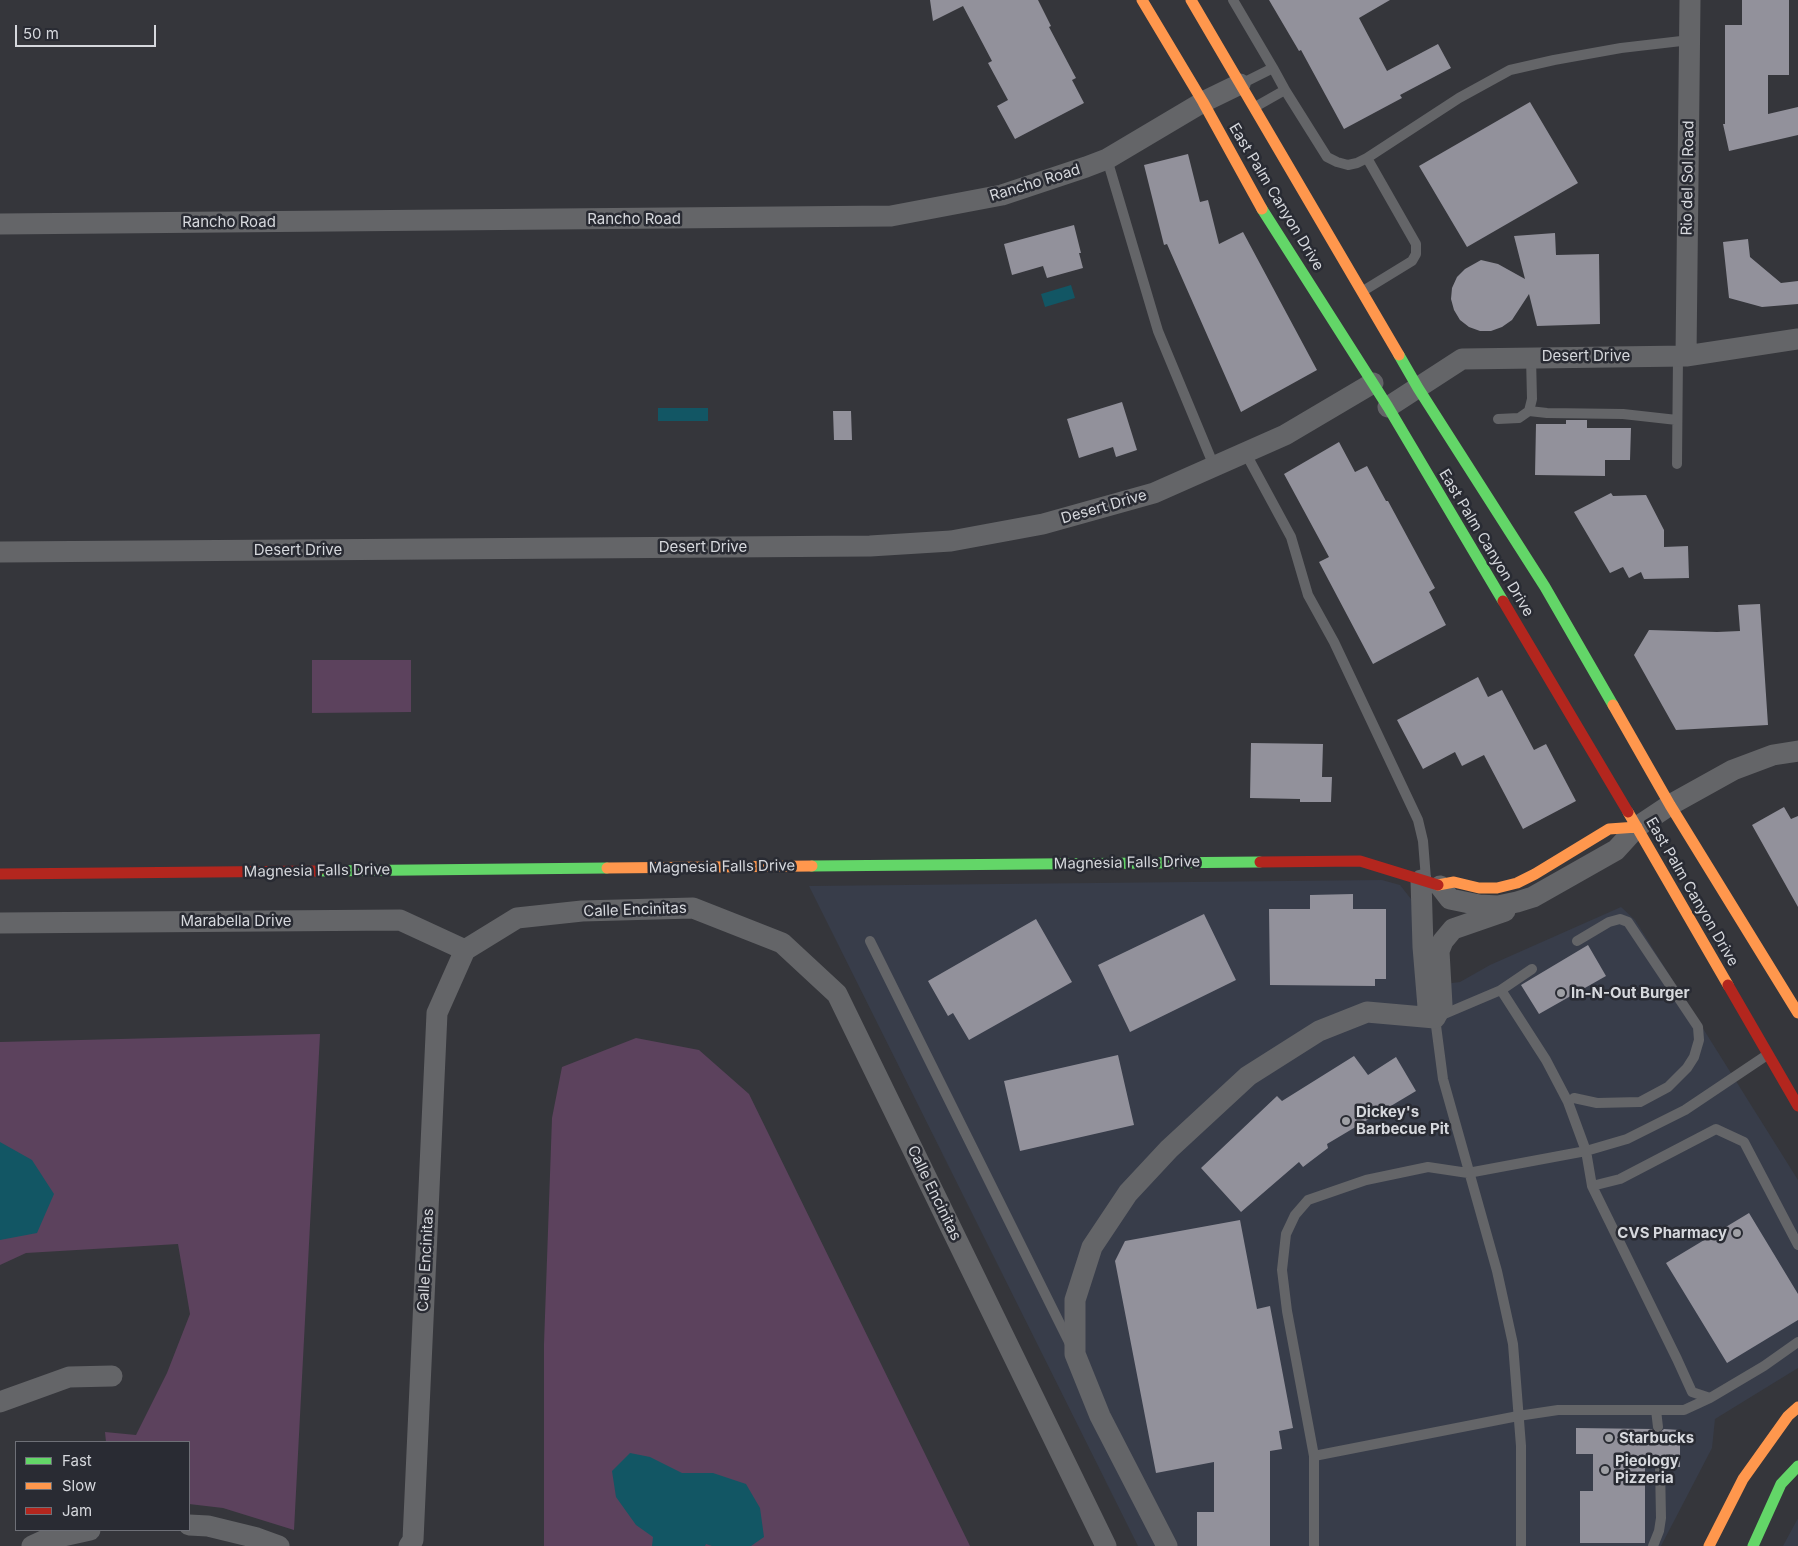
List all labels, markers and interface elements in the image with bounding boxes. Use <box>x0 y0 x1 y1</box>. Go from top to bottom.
scale bar <box>18 15 159 47</box>
text: 50 m <box>23 24 59 43</box>
street label: East Palm Canyon Drive <box>1225 120 1327 274</box>
street label: Rio del Sol Road <box>1678 120 1698 236</box>
street label: Rancho Road <box>988 161 1082 205</box>
street label: Rancho Road <box>587 210 681 228</box>
street label: Rancho Road <box>182 213 276 231</box>
street label: Desert Drive <box>1542 347 1630 365</box>
street label: East Palm Canyon Drive <box>1435 466 1537 620</box>
street label: Desert Drive <box>1059 486 1149 528</box>
street label: Desert Drive <box>659 538 747 556</box>
street label: Desert Drive <box>254 541 342 559</box>
street label: East Palm Canyon Drive <box>1642 814 1742 970</box>
street label: Magnesia Falls Drive <box>1054 853 1200 873</box>
street label: Magnesia Falls Drive <box>649 857 795 877</box>
street label: Magnesia Falls Drive <box>244 861 390 881</box>
street label: Calle Encinitas <box>583 899 687 921</box>
street label: Marabella Drive <box>180 912 292 930</box>
place label: In-N-Out Burger <box>1571 984 1689 1002</box>
marker: In-N-Out Burger <box>1555 987 1567 999</box>
place label: Dickey's Barbecue Pit <box>1356 1103 1449 1138</box>
marker: Dickey's Barbecue Pit <box>1340 1115 1352 1127</box>
street label: Calle Encinitas <box>903 1143 965 1243</box>
street label: Calle Encinitas <box>414 1208 438 1312</box>
place label: CVS Pharmacy <box>1617 1224 1727 1242</box>
marker: CVS Pharmacy <box>1731 1227 1743 1239</box>
place label: Starbucks <box>1619 1429 1694 1447</box>
marker: Starbucks <box>1603 1432 1615 1444</box>
legend <box>15 1441 190 1531</box>
text: Fast <box>62 1451 92 1470</box>
place label: Pieology Pizzeria <box>1615 1452 1679 1487</box>
marker: Pieology Pizzeria <box>1599 1464 1611 1476</box>
text: Slow <box>62 1476 96 1495</box>
text: Jam <box>62 1501 92 1520</box>

